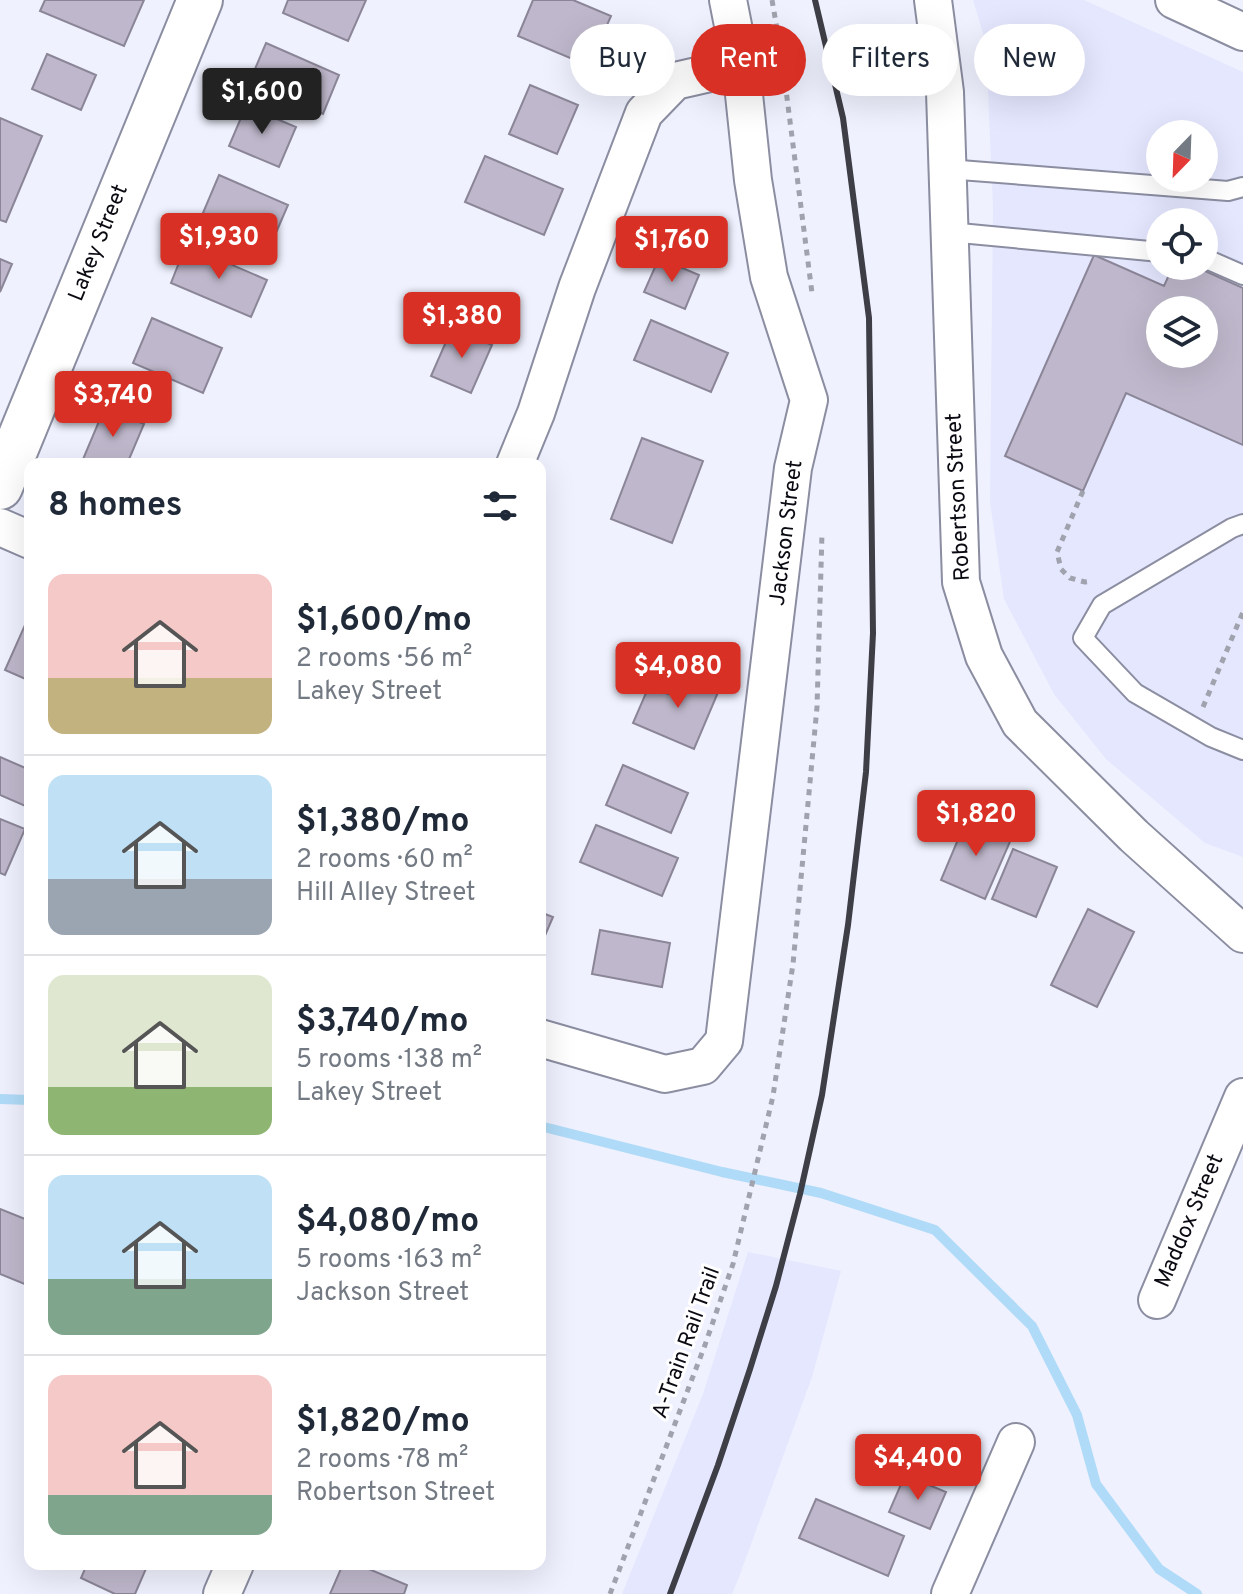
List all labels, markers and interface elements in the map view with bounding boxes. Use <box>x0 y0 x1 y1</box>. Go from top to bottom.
chip: Buy <box>570 24 675 96</box>
chip: Rent <box>691 24 806 96</box>
chip: Filters <box>822 24 958 96</box>
chip: New <box>974 24 1085 96</box>
pin: $1,600 <box>197 68 327 136</box>
text: $1,600 <box>220 77 304 110</box>
north arrow <box>1146 120 1218 192</box>
map controls <box>1146 120 1218 368</box>
street label: Lakey Street <box>63 181 135 305</box>
button: locate <box>1146 208 1218 280</box>
pin: $1,930 <box>154 213 284 281</box>
pin: $1,760 <box>607 216 737 284</box>
text: $1,930 <box>178 222 260 255</box>
text: $1,760 <box>634 225 710 258</box>
pin: $1,380 <box>397 292 527 360</box>
button: layers <box>1146 296 1218 368</box>
text: $1,380 <box>421 301 503 334</box>
pin: $3,740 <box>48 371 178 439</box>
text: $3,740 <box>73 380 153 413</box>
street label: Robertson Street <box>941 412 977 582</box>
street label: Jackson Street <box>765 459 809 607</box>
icon: filters <box>478 484 522 528</box>
text: 8 homes <box>48 485 182 528</box>
text: $1,600/mo <box>296 600 472 643</box>
icon: home <box>112 606 208 702</box>
pin: $4,080 <box>613 642 743 710</box>
text: 2 rooms · 56 m² <box>296 643 472 676</box>
text: $4,080 <box>634 651 722 684</box>
text: Lakey Street <box>296 676 442 709</box>
pin: $1,820 <box>911 790 1041 858</box>
text: $1,820 <box>935 799 1017 832</box>
text: $1,380/mo <box>296 801 470 844</box>
icon: home <box>112 807 208 903</box>
text: 2 rooms · 60 m² <box>296 844 473 877</box>
text: Hill Alley Street <box>296 877 476 910</box>
text: $3,740/mo <box>296 1001 468 1044</box>
icon: home <box>112 1007 208 1103</box>
text: 5 rooms · 138 m² <box>296 1044 482 1077</box>
text: Lakey Street <box>296 1077 442 1110</box>
street label: Maddox Street <box>1150 1150 1230 1292</box>
text: $4,080/mo <box>296 1201 479 1244</box>
icon: home <box>112 1207 208 1303</box>
text: 5 rooms · 163 m² <box>296 1244 482 1277</box>
street label: A-Train Rail Trail <box>647 1263 727 1423</box>
text: Jackson Street <box>296 1277 469 1310</box>
text: $1,820/mo <box>296 1401 470 1444</box>
icon: home <box>112 1407 208 1503</box>
pin: $4,400 <box>853 1434 983 1502</box>
text: $4,400 <box>873 1443 963 1476</box>
text: 2 rooms · 78 m² <box>296 1444 468 1477</box>
text: Robertson Street <box>296 1477 495 1510</box>

